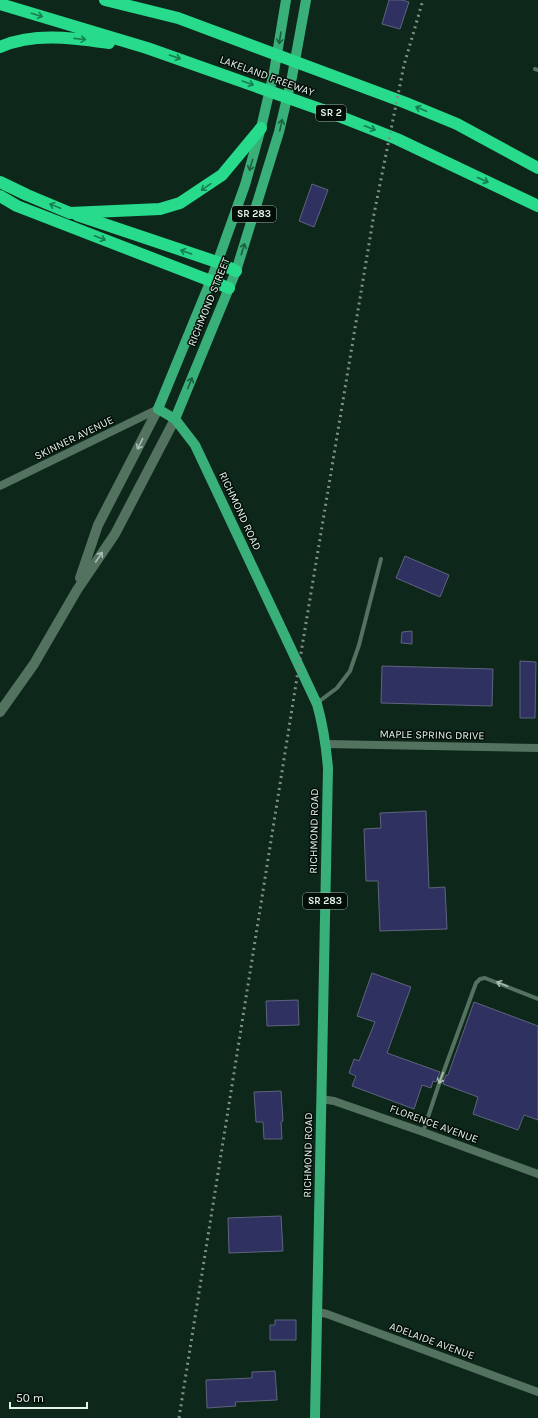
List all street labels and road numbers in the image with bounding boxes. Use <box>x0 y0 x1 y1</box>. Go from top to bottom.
street label: LAKELAND FREEWAY <box>218 53 316 99</box>
road number: SR 2 <box>316 105 346 121</box>
road number: SR 283 <box>232 206 276 222</box>
street label: RICHMOND STREET <box>185 255 233 348</box>
street label: SKINNER AVENUE <box>32 413 116 463</box>
street label: RICHMOND ROAD <box>216 470 264 552</box>
street label: MAPLE SPRING DRIVE <box>379 728 485 742</box>
street label: RICHMOND ROAD <box>307 788 321 874</box>
road number: SR 283 <box>303 893 347 909</box>
street label: FLORENCE AVENUE <box>388 1102 480 1146</box>
street label: RICHMOND ROAD <box>301 1112 315 1198</box>
street label: ADELAIDE AVENUE <box>388 1320 476 1362</box>

